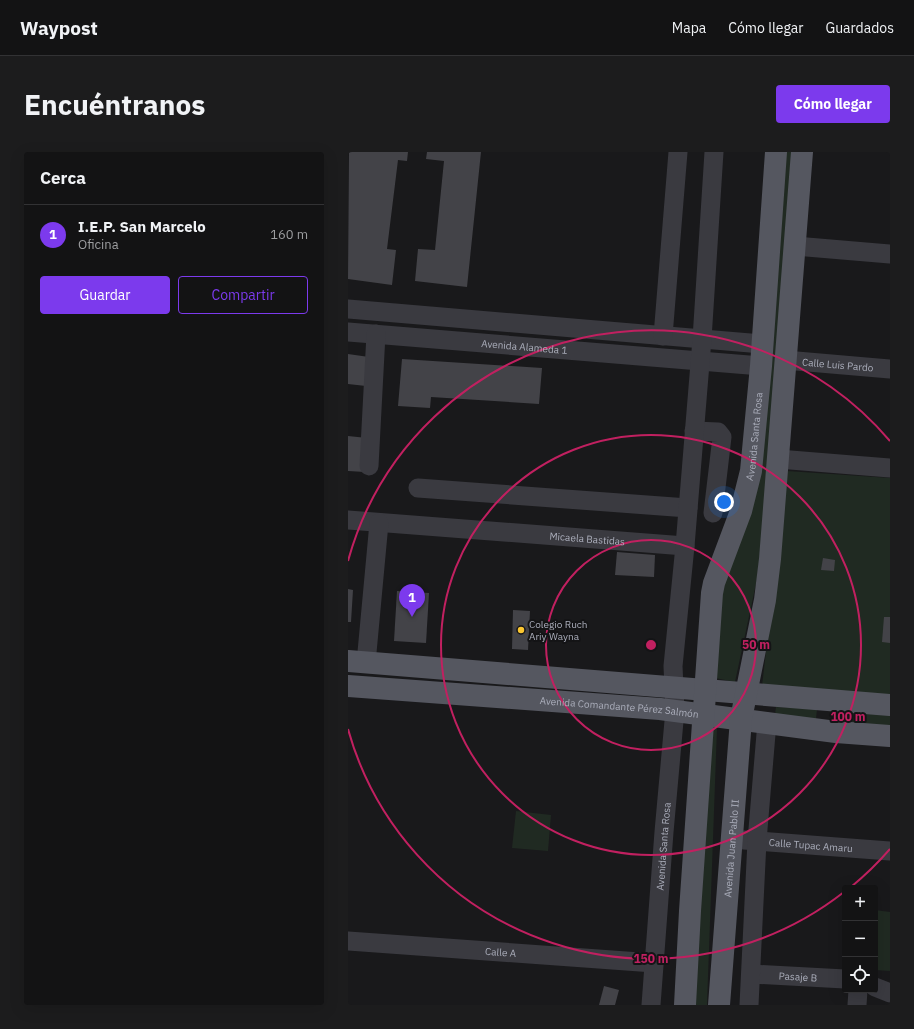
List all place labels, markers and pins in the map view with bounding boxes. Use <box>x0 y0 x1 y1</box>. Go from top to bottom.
pin: 1 <box>399 584 425 617</box>
place label: Colegio Ruch Ariy Wayna <box>529 618 588 643</box>
marker: Colegio Ruch Ariy Wayna <box>516 625 526 635</box>
centre of rings <box>644 638 658 652</box>

